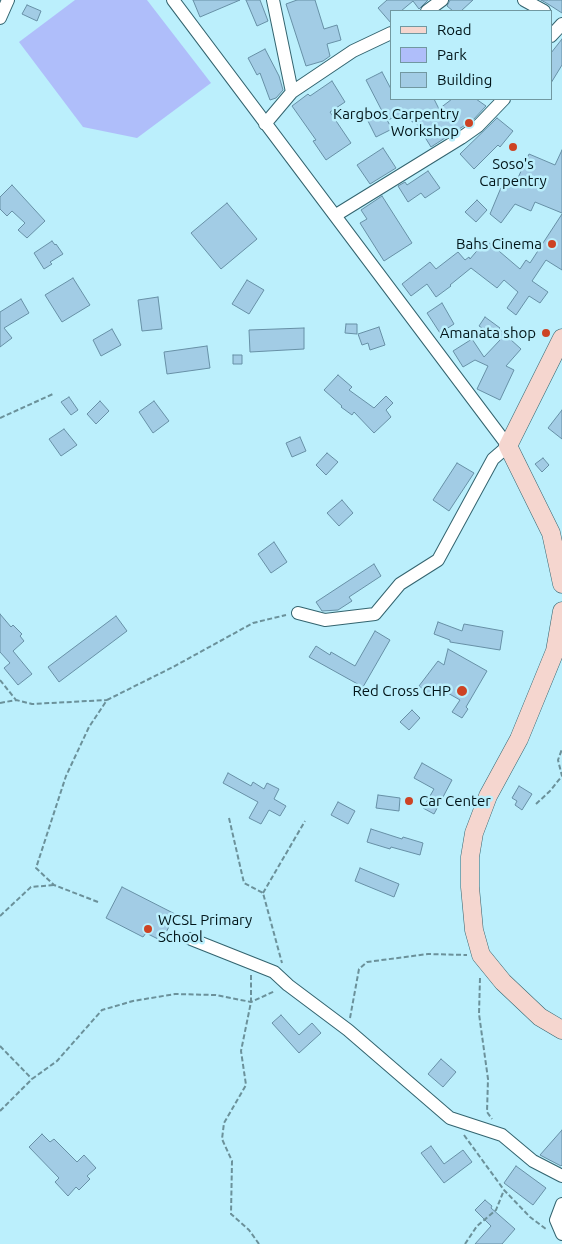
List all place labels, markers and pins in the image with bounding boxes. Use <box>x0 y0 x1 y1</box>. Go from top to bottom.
place label: Kargbos Carpentry Workshop <box>333 105 459 140</box>
marker: Kargbos Carpentry Workshop <box>463 117 475 129</box>
marker: Soso's Carpentry <box>507 141 519 153</box>
place label: Soso's Carpentry <box>479 155 547 190</box>
place label: Bahs Cinema <box>456 235 542 253</box>
marker: Bahs Cinema <box>546 238 558 250</box>
place label: Amanata shop <box>440 324 536 342</box>
marker: Amanata shop <box>540 327 552 339</box>
place label: Red Cross CHP <box>352 682 451 700</box>
marker: Red Cross CHP <box>455 684 469 698</box>
place label: Car Center <box>419 792 491 810</box>
marker: Car Center <box>403 795 415 807</box>
place label: WCSL Primary School <box>158 911 252 946</box>
marker: WCSL Primary School <box>142 923 154 935</box>

